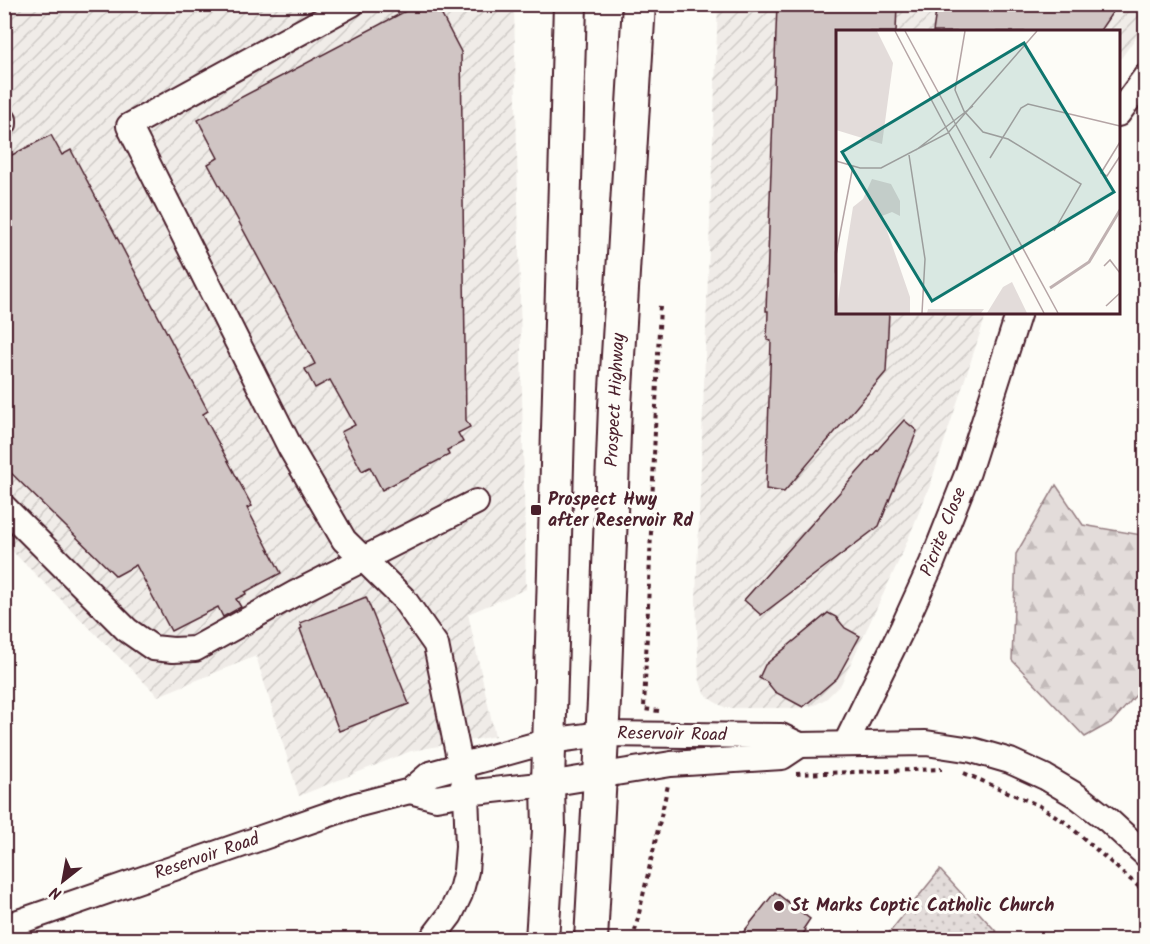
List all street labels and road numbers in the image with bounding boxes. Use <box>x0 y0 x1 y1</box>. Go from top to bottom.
street label: Prospect Highway <box>598 332 634 468</box>
street label: Picrite Close <box>913 483 975 581</box>
street label: Reservoir Road <box>617 720 728 750</box>
street label: Reservoir Road <box>150 825 265 889</box>

